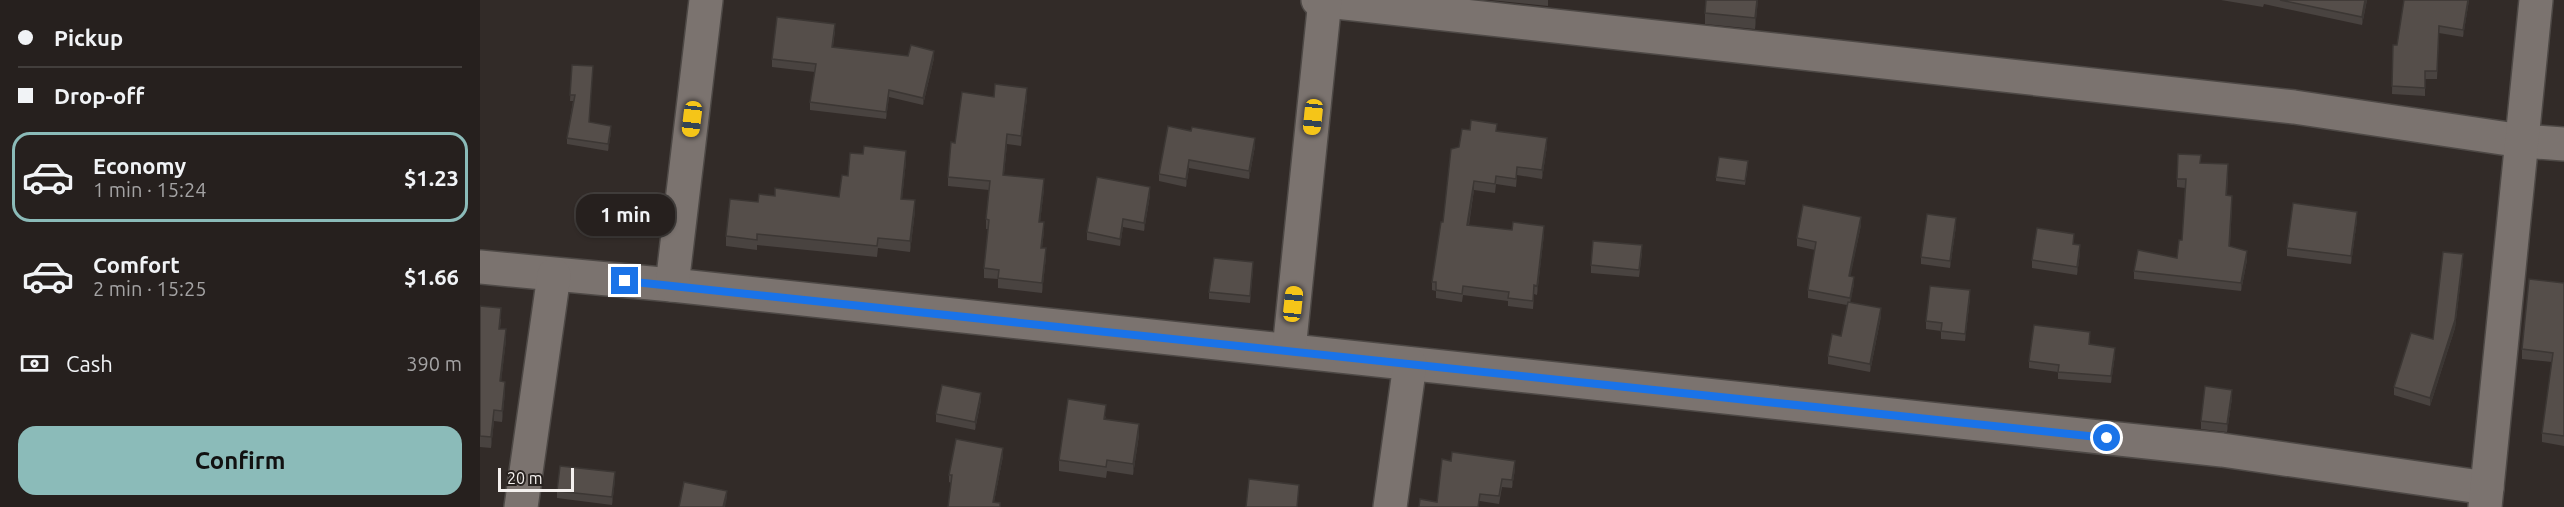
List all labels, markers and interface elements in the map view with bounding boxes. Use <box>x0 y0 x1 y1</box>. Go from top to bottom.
text: Pickup <box>54 25 123 50</box>
text: Drop-off <box>54 83 144 108</box>
car <box>1302 98 1324 136</box>
car <box>681 100 703 138</box>
icon: car <box>21 150 75 204</box>
text: Economy <box>93 153 186 178</box>
text: $1.23 <box>404 165 459 190</box>
text: 1 min · 15:24 <box>93 178 207 201</box>
callout: 1 min <box>576 194 675 236</box>
text: 1 min <box>600 203 651 226</box>
icon: car <box>21 249 75 303</box>
text: Comfort <box>93 252 180 277</box>
text: $1.66 <box>404 264 459 289</box>
route end <box>611 267 638 294</box>
text: 2 min · 15:25 <box>93 277 207 300</box>
car <box>1282 285 1304 323</box>
icon: cash <box>18 347 51 380</box>
text: Cash <box>66 351 113 376</box>
text: 390 m <box>406 352 462 375</box>
route start <box>2093 424 2120 451</box>
button: Confirm <box>18 426 462 495</box>
scale bar <box>498 465 574 492</box>
text: 20 m <box>507 469 543 487</box>

